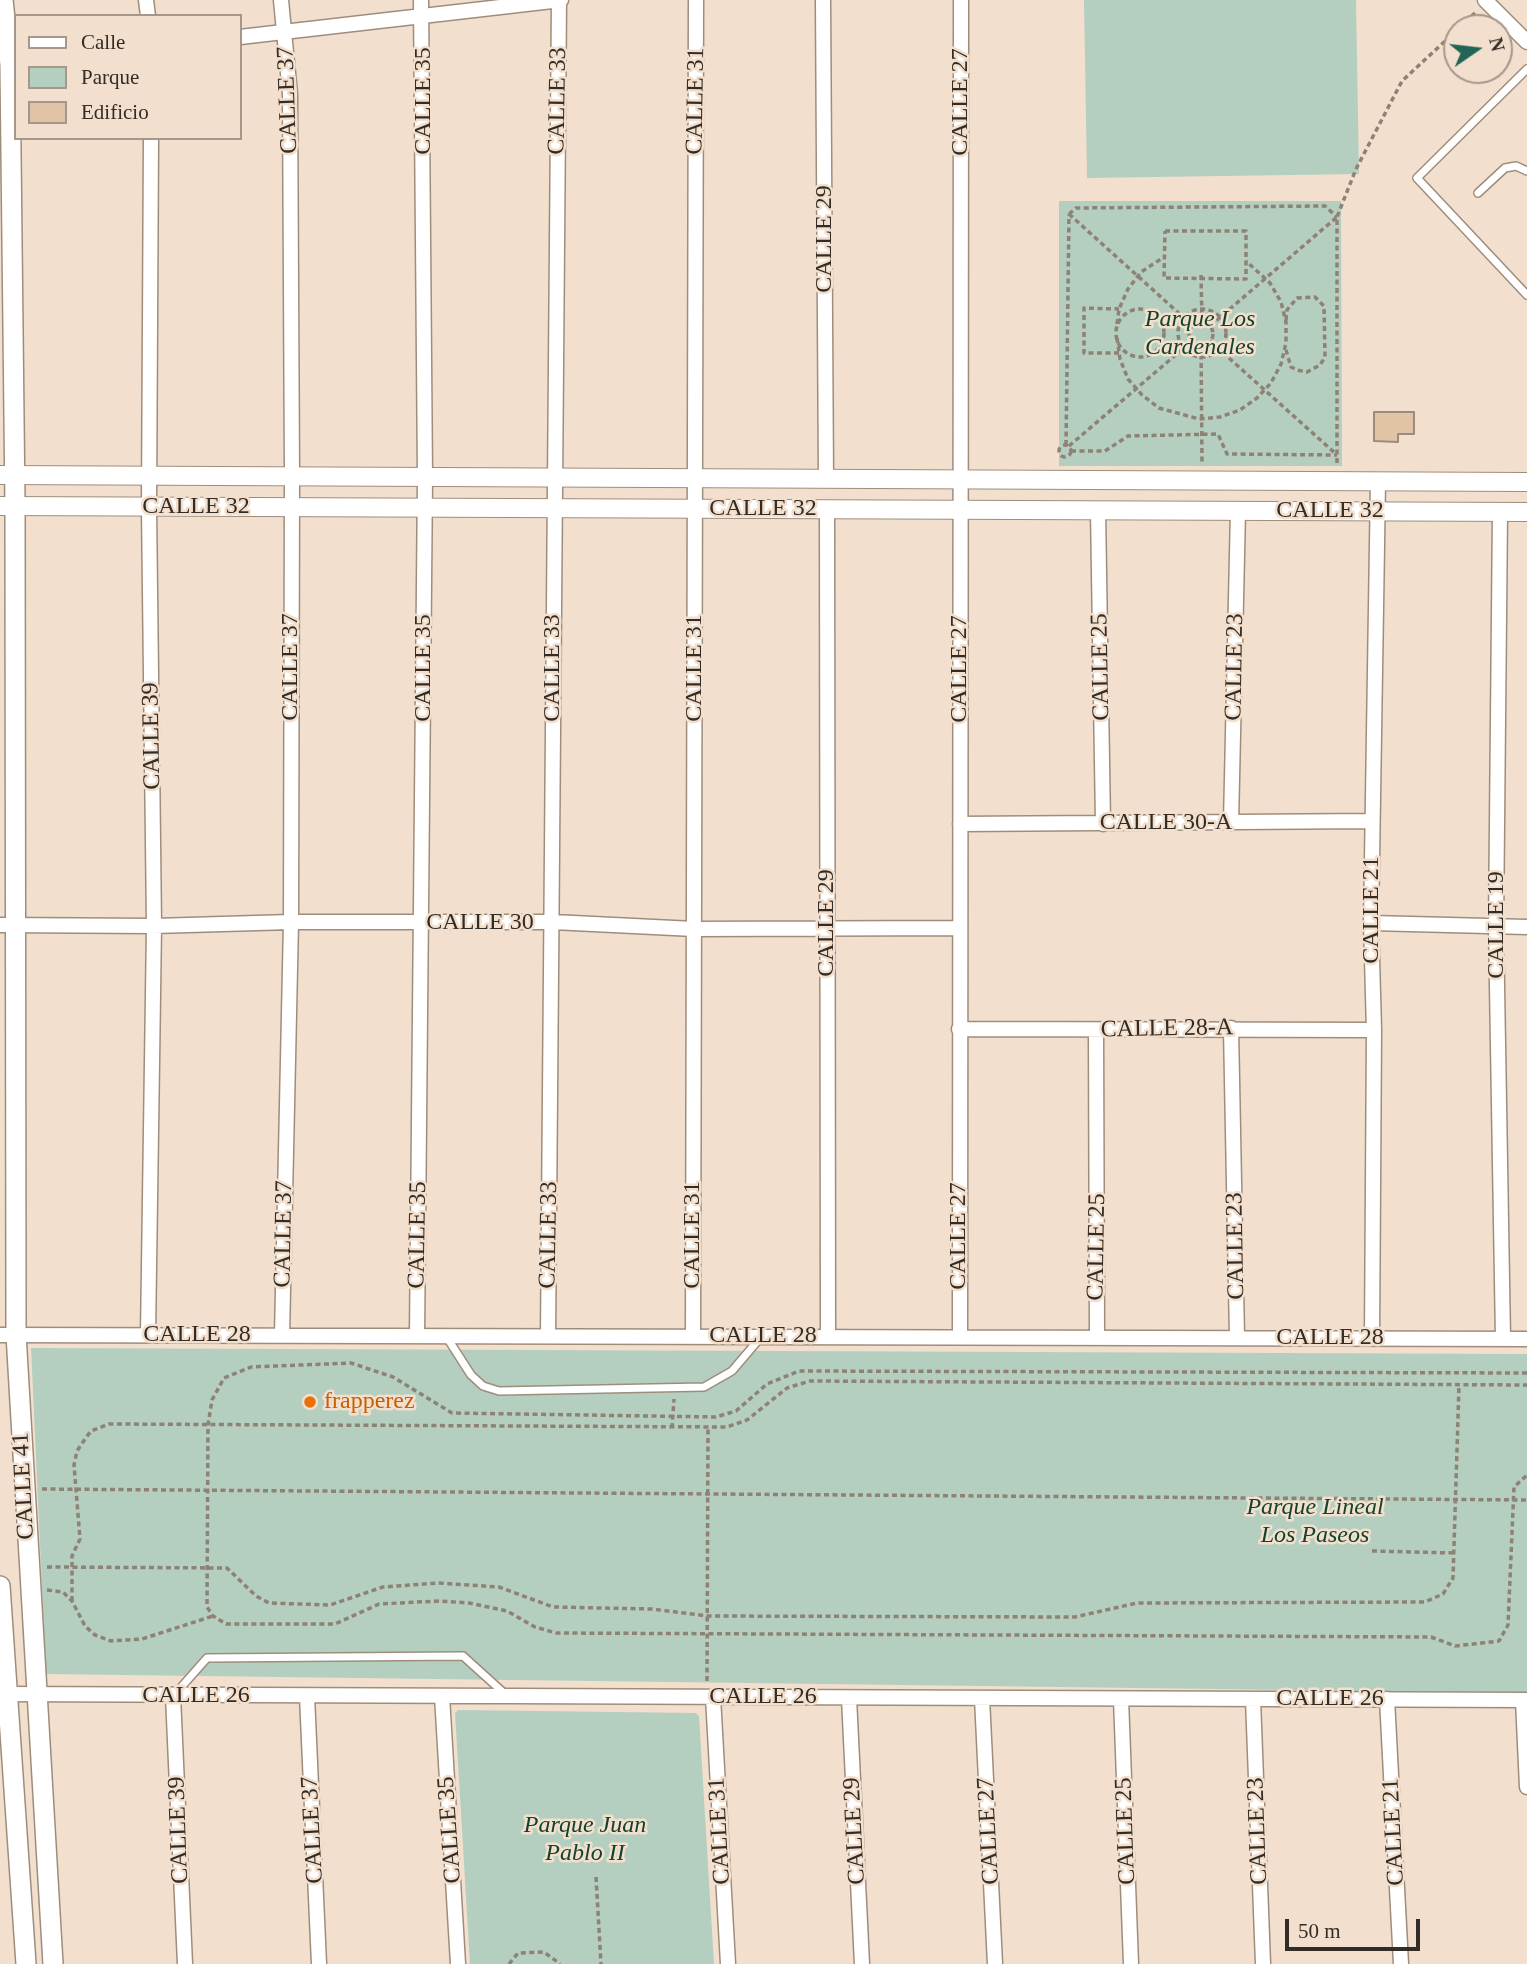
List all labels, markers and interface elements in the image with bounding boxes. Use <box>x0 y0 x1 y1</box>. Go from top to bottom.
legend <box>14 14 242 140</box>
north arrow <box>1443 14 1513 84</box>
text: Calle <box>81 30 125 54</box>
text: N <box>1485 35 1509 53</box>
street label: CALLE 37 <box>272 46 304 154</box>
street label: CALLE 35 <box>410 47 438 155</box>
street label: CALLE 33 <box>543 47 573 155</box>
street label: CALLE 31 <box>681 47 711 155</box>
street label: CALLE 27 <box>947 48 975 156</box>
text: Parque <box>81 65 139 89</box>
text: Edificio <box>81 100 149 124</box>
street label: CALLE 29 <box>811 185 839 293</box>
park label: Parque Los Cardenales <box>1145 306 1255 362</box>
street label: CALLE 32 <box>142 493 250 521</box>
street label: CALLE 32 <box>709 495 817 523</box>
street label: CALLE 32 <box>1276 497 1384 525</box>
street label: CALLE 37 <box>277 613 305 721</box>
street label: CALLE 25 <box>1086 613 1116 721</box>
street label: CALLE 23 <box>1220 613 1250 721</box>
street label: CALLE 35 <box>410 614 438 722</box>
street label: CALLE 33 <box>539 614 567 722</box>
street label: CALLE 31 <box>681 614 709 722</box>
street label: CALLE 27 <box>946 615 974 723</box>
street label: CALLE 39 <box>137 682 167 790</box>
street label: CALLE 30-A <box>1100 809 1232 837</box>
street label: CALLE 21 <box>1358 856 1386 964</box>
street label: CALLE 29 <box>813 869 841 977</box>
street label: CALLE 19 <box>1483 871 1511 979</box>
street label: CALLE 30 <box>426 909 534 937</box>
street label: CALLE 28-A <box>1100 1013 1234 1045</box>
street label: CALLE 37 <box>269 1180 299 1288</box>
street label: CALLE 35 <box>403 1181 433 1289</box>
street label: CALLE 33 <box>534 1181 564 1289</box>
street label: CALLE 31 <box>679 1181 707 1289</box>
street label: CALLE 27 <box>945 1182 973 1290</box>
street label: CALLE 23 <box>1221 1192 1251 1300</box>
street label: CALLE 25 <box>1082 1193 1112 1301</box>
street label: CALLE 28 <box>143 1321 251 1349</box>
street label: CALLE 28 <box>709 1322 817 1350</box>
street label: CALLE 28 <box>1276 1324 1384 1352</box>
place label: frapperez <box>324 1388 415 1416</box>
marker: frapperez <box>302 1394 318 1410</box>
street label: CALLE 41 <box>7 1432 41 1540</box>
park label: Parque Lineal Los Paseos <box>1246 1494 1384 1550</box>
street label: CALLE 26 <box>142 1682 250 1710</box>
street label: CALLE 26 <box>709 1683 817 1711</box>
street label: CALLE 26 <box>1276 1685 1384 1713</box>
street label: CALLE 35 <box>432 1775 468 1885</box>
street label: CALLE 39 <box>163 1776 195 1884</box>
street label: CALLE 37 <box>296 1776 330 1884</box>
street label: CALLE 31 <box>703 1777 737 1885</box>
street label: CALLE 29 <box>838 1777 872 1885</box>
street label: CALLE 27 <box>972 1777 1006 1885</box>
street label: CALLE 25 <box>1110 1777 1142 1885</box>
street label: CALLE 23 <box>1242 1777 1274 1885</box>
street label: CALLE 21 <box>1377 1778 1411 1886</box>
park label: Parque Juan Pablo II <box>524 1812 646 1868</box>
scale bar <box>1289 1904 1424 1948</box>
text: 50 m <box>1298 1919 1341 1943</box>

